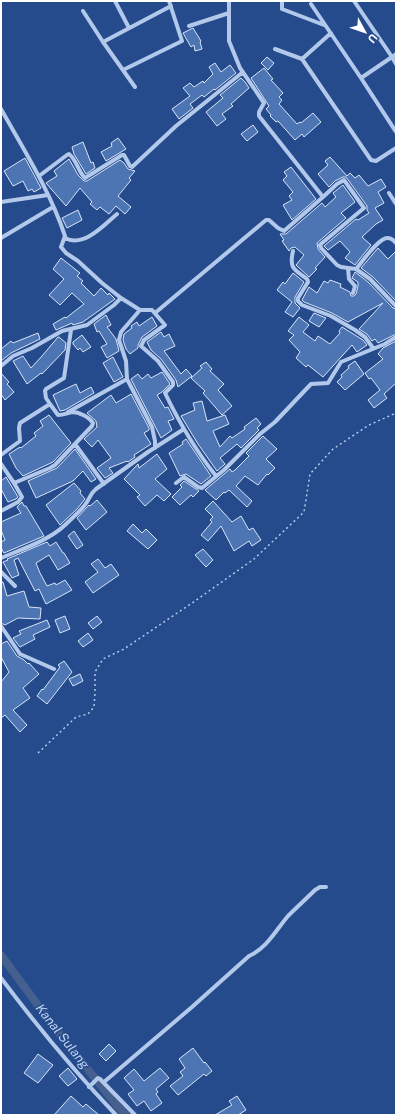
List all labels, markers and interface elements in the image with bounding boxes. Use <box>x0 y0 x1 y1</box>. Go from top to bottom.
north arrow <box>345 12 385 52</box>
text: U <box>365 32 380 45</box>
water label: Kanal Sulang <box>33 1001 93 1072</box>

